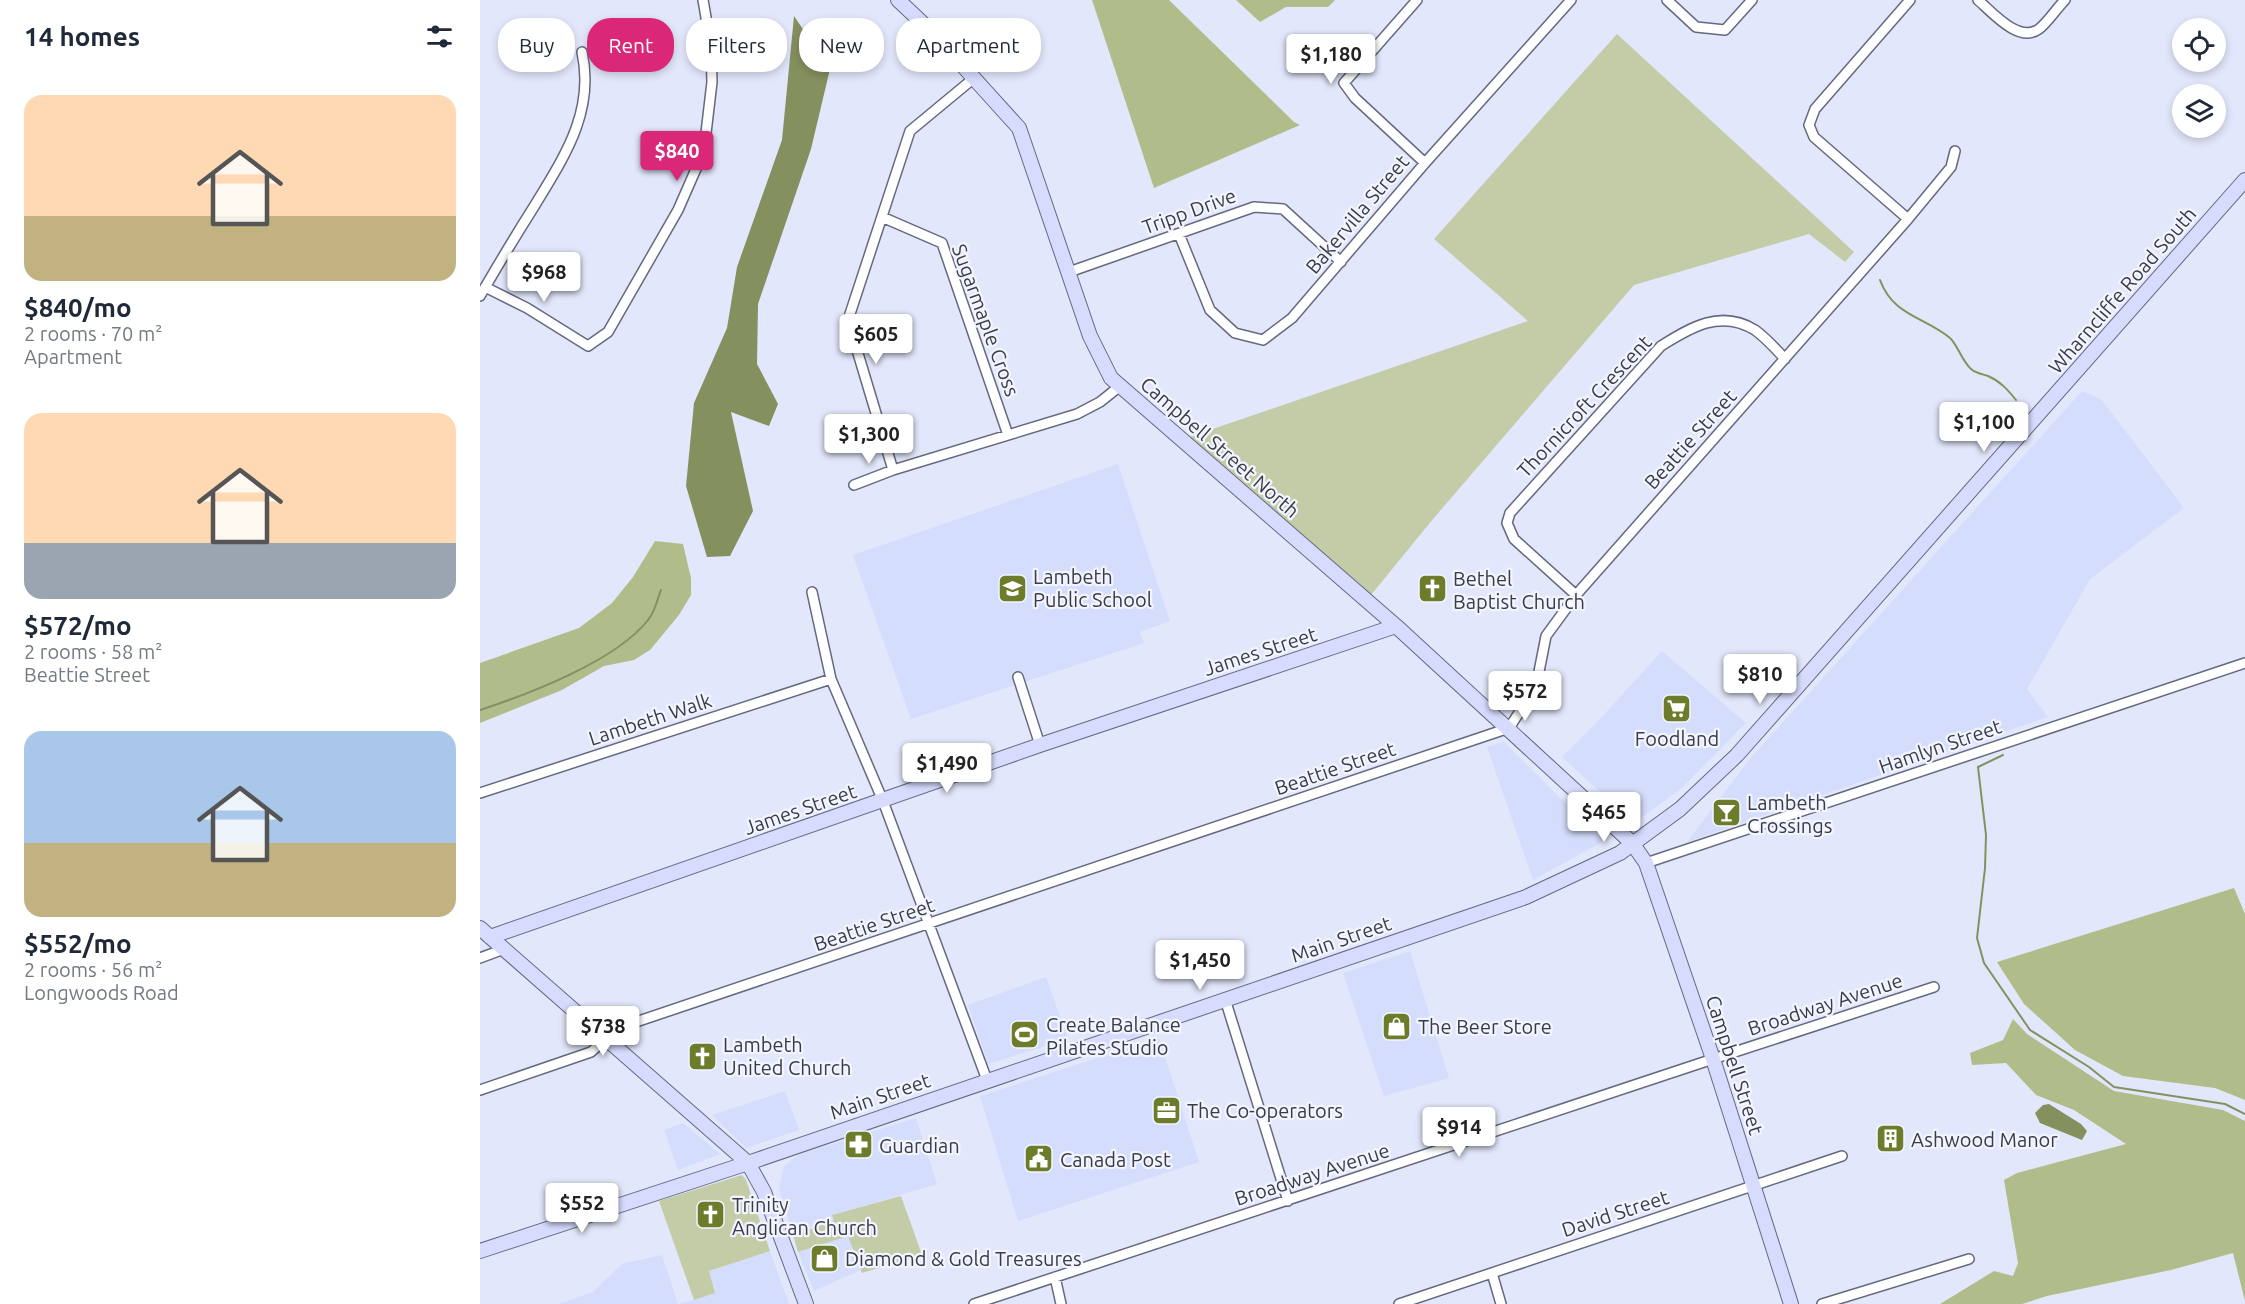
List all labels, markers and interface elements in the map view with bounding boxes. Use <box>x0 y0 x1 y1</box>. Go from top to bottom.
chip: Buy <box>498 18 575 72</box>
chip: Rent <box>587 18 674 72</box>
chip: Filters <box>686 18 787 72</box>
chip: New <box>799 18 884 72</box>
chip: Apartment <box>896 18 1041 72</box>
map controls <box>2172 18 2226 138</box>
button: locate <box>2172 18 2226 72</box>
icon: filters <box>423 20 456 53</box>
text: 14 homes <box>24 22 140 51</box>
pin: $1,180 <box>1282 34 1380 85</box>
text: $1,180 <box>1300 42 1362 65</box>
button: layers <box>2172 84 2226 138</box>
pin: $840 <box>641 131 713 182</box>
icon: home <box>186 134 294 242</box>
text: $840 <box>654 139 700 162</box>
street label: Bakervilla Street <box>1301 150 1413 278</box>
street label: Tripp Drive <box>1139 183 1239 239</box>
street label: Wharncliffe Road South <box>2043 202 2201 378</box>
street label: Sugarmaple Cross <box>948 241 1024 399</box>
pin: $968 <box>508 252 580 303</box>
text: $968 <box>521 260 567 283</box>
text: $840/mo <box>24 293 132 322</box>
pin: $605 <box>840 314 912 365</box>
text: 2 rooms · 70 m² <box>24 322 162 345</box>
text: $605 <box>853 322 899 345</box>
street label: Thornicroft Crescent <box>1512 330 1656 482</box>
text: Apartment <box>24 345 122 368</box>
street label: Campbell Street North <box>1136 372 1304 522</box>
street label: Beattie Street <box>1639 384 1741 494</box>
pin: $1,100 <box>1935 402 2033 453</box>
text: $1,100 <box>1953 410 2015 433</box>
pin: $1,300 <box>820 414 918 465</box>
text: $1,300 <box>838 422 900 445</box>
icon: home <box>186 452 294 560</box>
place label: Lambeth Public School <box>1033 565 1152 611</box>
place label: Bethel Baptist Church <box>1453 567 1585 613</box>
school or university icon: Lambeth Public School <box>996 572 1028 604</box>
church icon: Bethel Baptist Church <box>1416 573 1448 605</box>
text: $572/mo <box>24 611 132 640</box>
street label: James Street <box>1201 622 1320 680</box>
text: 2 rooms · 58 m² <box>24 640 162 663</box>
pin: $810 <box>1724 654 1796 705</box>
text: $810 <box>1737 662 1783 685</box>
text: Beattie Street <box>24 663 150 686</box>
pin: $572 <box>1489 671 1561 722</box>
text: $572 <box>1502 679 1548 702</box>
street label: Lambeth Walk <box>586 688 714 750</box>
supermarket icon: Foodland <box>1661 692 1693 724</box>
street label: Hamlyn Street <box>1876 714 2004 778</box>
place label: Foodland <box>1635 727 1719 750</box>
street label: Beattie Street <box>1272 737 1398 799</box>
pin: $1,490 <box>898 743 996 794</box>
text: $1,490 <box>916 751 978 774</box>
icon: home <box>186 770 294 878</box>
street label: James Street <box>741 779 859 839</box>
place label: Lambeth Crossings <box>1747 791 1832 837</box>
pin: $465 <box>1568 792 1640 843</box>
bar icon: Lambeth Crossings <box>1710 797 1742 829</box>
text: $465 <box>1581 800 1627 823</box>
street label: Beattie Street <box>811 893 937 955</box>
street label: Main Street <box>1288 911 1394 967</box>
text: $552/mo <box>24 929 132 958</box>
pin: $1,450 <box>1151 940 1249 991</box>
text: $1,450 <box>1169 948 1231 971</box>
text: 2 rooms · 56 m² <box>24 958 162 981</box>
street label: Broadway Avenue <box>1745 968 1905 1040</box>
text: Longwoods Road <box>24 981 179 1004</box>
street label: Campbell Street <box>1702 992 1768 1138</box>
pin: $738 <box>567 1006 639 1057</box>
shop icon: The Beer Store <box>1381 1010 1413 1042</box>
place label: Create Balance Pilates Studio <box>1046 1013 1181 1059</box>
text: $738 <box>580 1014 626 1037</box>
place label: The Beer Store <box>1418 1015 1552 1038</box>
sports icon: Create Balance Pilates Studio <box>1009 1019 1041 1051</box>
place label: Lambeth United Church <box>723 1033 851 1079</box>
church icon: Lambeth United Church <box>686 1040 718 1072</box>
street label: Main Street <box>827 1068 933 1124</box>
office icon: The Co-operators <box>1150 1094 1182 1126</box>
place label: The Co-operators <box>1187 1099 1343 1122</box>
pin: $914 <box>1423 1107 1495 1158</box>
text: $914 <box>1436 1115 1482 1138</box>
building icon: Ashwood Manor <box>1874 1123 1906 1155</box>
place label: Ashwood Manor <box>1911 1128 2058 1151</box>
pharmacy icon: Guardian <box>842 1129 874 1161</box>
place label: Guardian <box>879 1134 960 1157</box>
street label: Broadway Avenue <box>1232 1138 1392 1210</box>
public building icon: Canada Post <box>1023 1143 1055 1175</box>
place label: Canada Post <box>1060 1148 1171 1171</box>
pin: $552 <box>546 1183 618 1234</box>
street label: David Street <box>1559 1185 1672 1241</box>
text: $552 <box>559 1191 605 1214</box>
place label: Trinity Anglican Church <box>732 1193 877 1239</box>
church icon: Trinity Anglican Church <box>695 1199 727 1231</box>
shop icon: Diamond & Gold Treasures <box>808 1242 840 1274</box>
place label: Diamond & Gold Treasures <box>845 1247 1082 1270</box>

